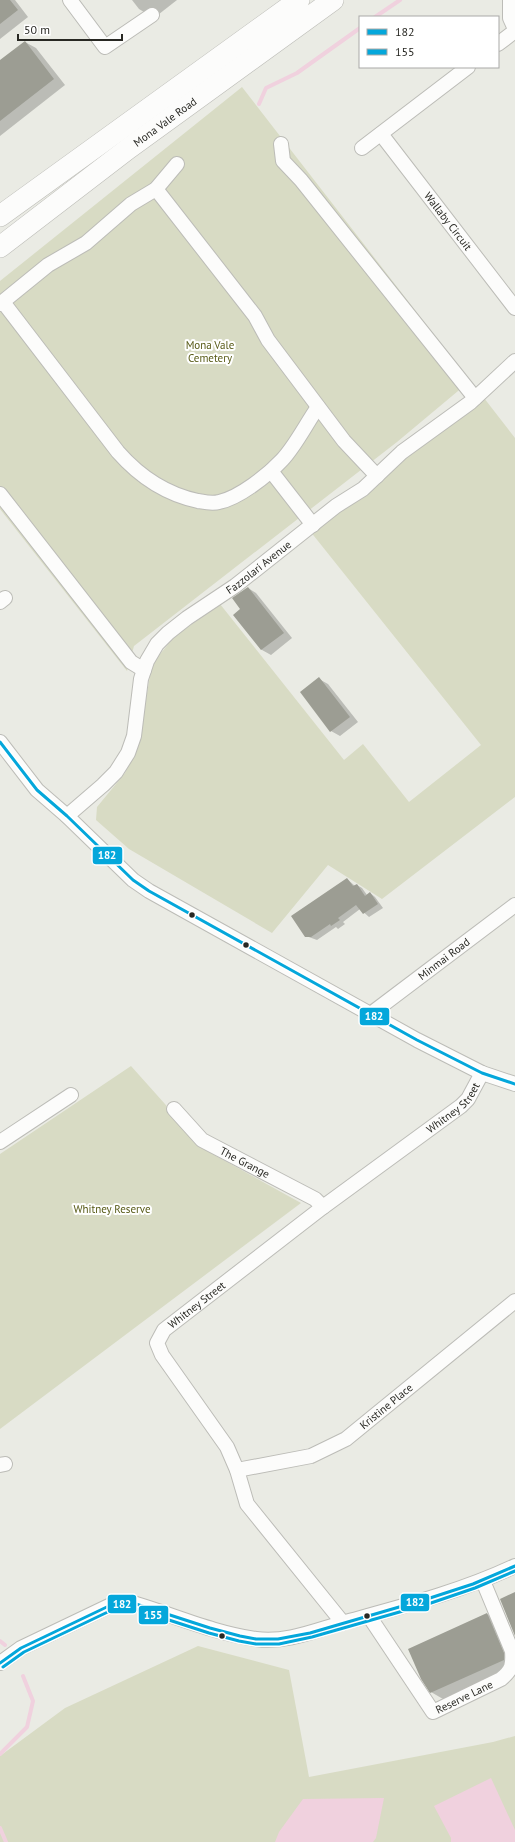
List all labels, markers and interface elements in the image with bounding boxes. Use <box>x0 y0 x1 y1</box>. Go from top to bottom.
scale bar <box>18 16 122 42</box>
legend <box>359 16 499 68</box>
text: 50 m <box>24 22 50 37</box>
text: 182 <box>395 24 415 39</box>
text: 155 <box>395 44 415 59</box>
street label: Mona Vale Road <box>130 94 199 150</box>
street label: Wallaby Circuit <box>421 189 475 253</box>
park label: Mona Vale Cemetery <box>186 338 235 365</box>
street label: Fazzolari Avenue <box>223 537 294 597</box>
line badge: 182 <box>92 846 123 865</box>
text: 182 <box>98 848 116 862</box>
unlabelled marker <box>187 910 197 920</box>
street label: Minmai Road <box>415 935 473 983</box>
unlabelled marker <box>241 940 251 950</box>
line badge: 182 <box>359 1007 390 1026</box>
text: 182 <box>365 1009 383 1023</box>
street label: Whitney Street <box>423 1080 483 1136</box>
street label: The Grange <box>218 1144 272 1181</box>
park label: Whitney Reserve <box>73 1202 151 1216</box>
street label: Whitney Street <box>165 1278 228 1331</box>
street label: Kristine Place <box>357 1380 416 1432</box>
line badge: 182 <box>400 1593 430 1612</box>
line badge: 182 <box>107 1594 137 1614</box>
text: 182 <box>406 1595 424 1609</box>
text: 182 <box>113 1597 131 1611</box>
line badge: 155 <box>138 1605 169 1625</box>
text: 155 <box>144 1608 162 1622</box>
unlabelled marker <box>362 1611 372 1621</box>
unlabelled marker <box>217 1631 227 1641</box>
street label: Reserve Lane <box>433 1677 495 1717</box>

